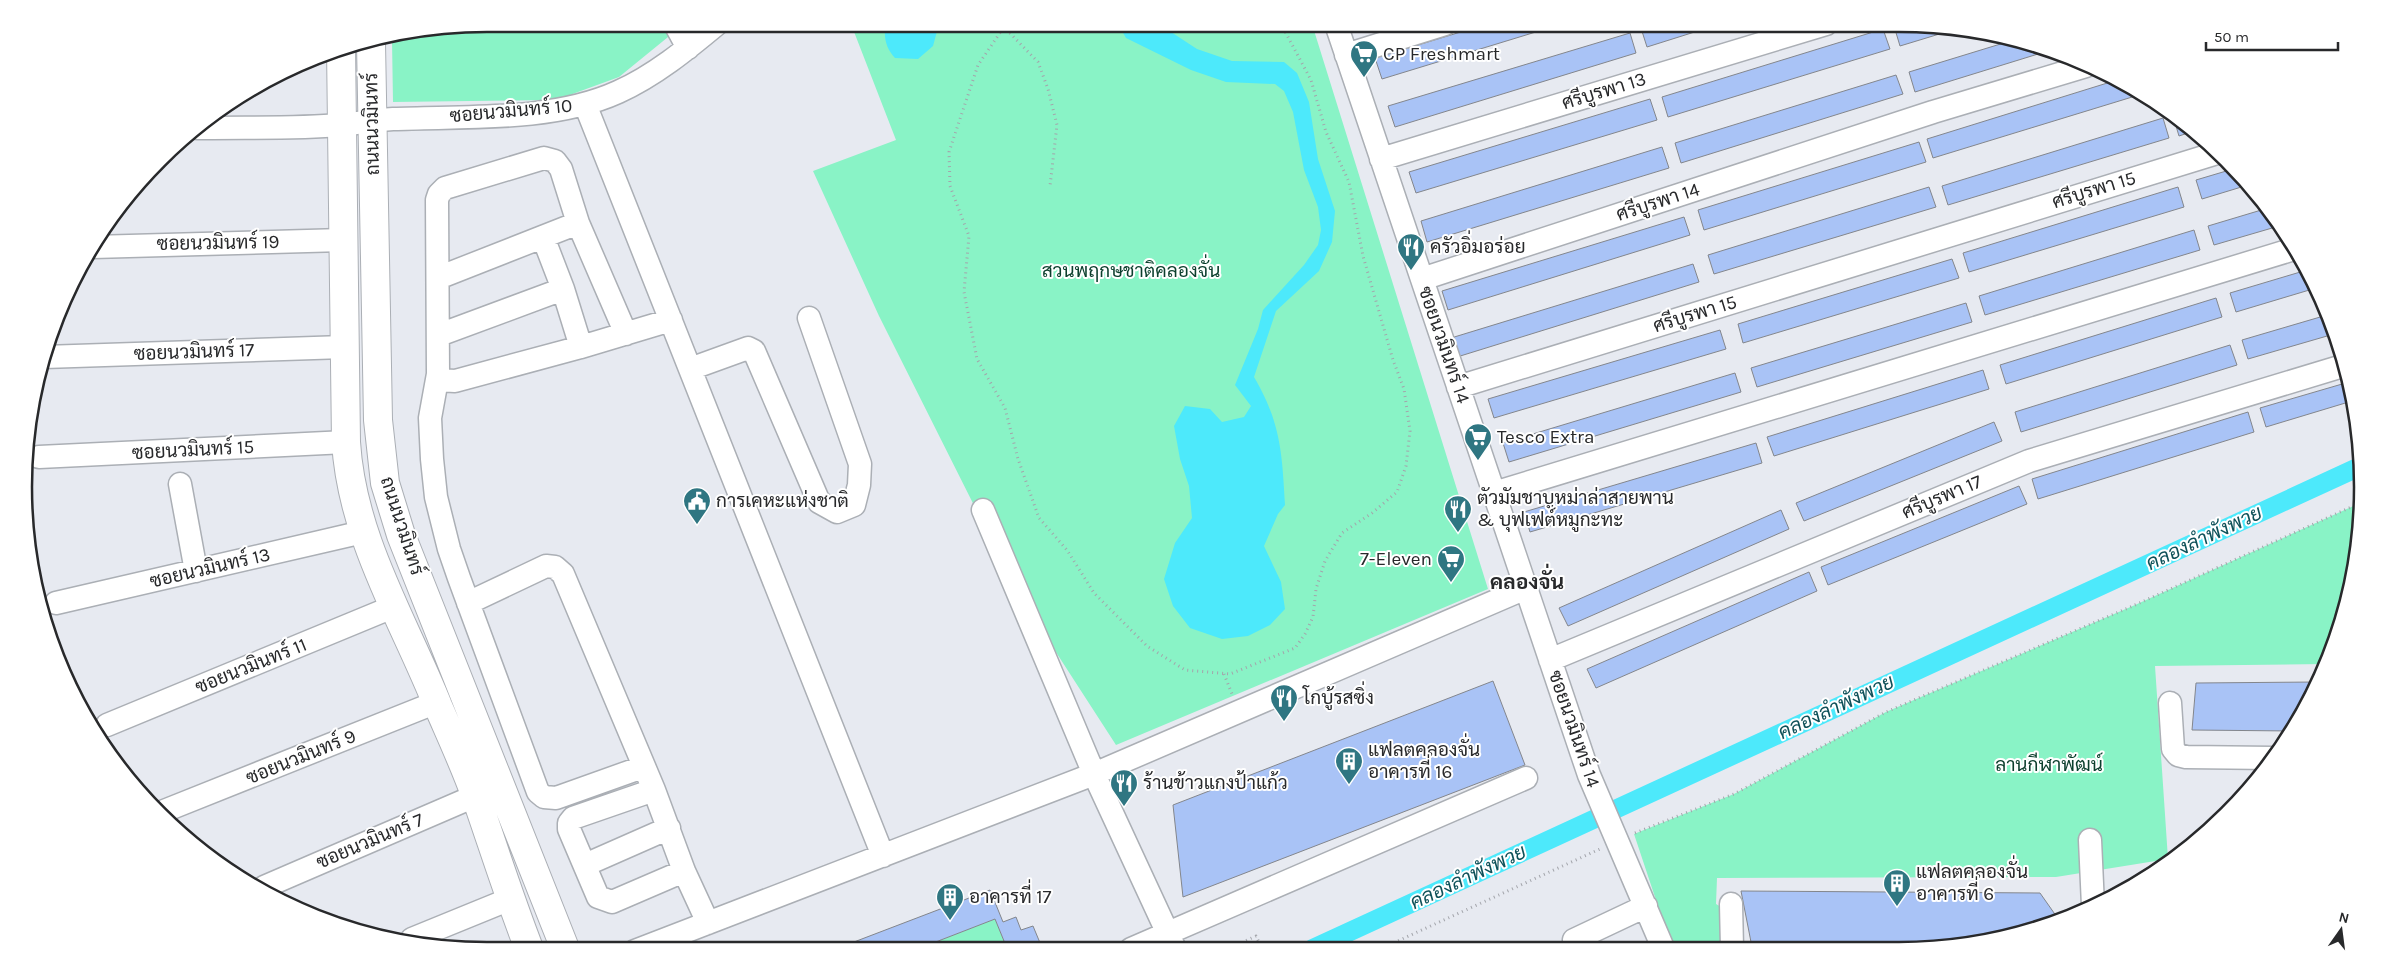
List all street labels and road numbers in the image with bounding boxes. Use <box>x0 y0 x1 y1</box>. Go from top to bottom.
street label: ศรีบูรพา 13 <box>1559 66 1649 116</box>
street label: ถนนนวมินทร์ <box>358 73 384 175</box>
street label: ซอยนวมินทร์ 10 <box>449 93 573 127</box>
street label: ศรีบูรพา 15 <box>2049 165 2139 215</box>
street label: ศรีบูรพา 14 <box>1613 176 1703 228</box>
street label: ซอยนวมินทร์ 19 <box>156 229 280 255</box>
street label: ซอยนวมินทร์ 14 <box>1414 283 1476 407</box>
street label: ศรีบูรพา 15 <box>1650 289 1740 339</box>
street label: ซอยนวมินทร์ 17 <box>133 337 255 365</box>
street label: ซอยนวมินทร์ 15 <box>131 434 255 464</box>
street label: ศรีบูรพา 17 <box>1898 468 1986 526</box>
street label: ถนนนวมินทร์ <box>376 473 430 578</box>
street label: ซอยนวมินทร์ 13 <box>147 541 272 593</box>
street label: ซอยนวมินทร์ 11 <box>191 632 310 698</box>
street label: ซอยนวมินทร์ 14 <box>1544 667 1606 791</box>
street label: ซอยนวมินทร์ 9 <box>242 723 359 789</box>
street label: ซอยนวมินทร์ 7 <box>312 807 427 873</box>

